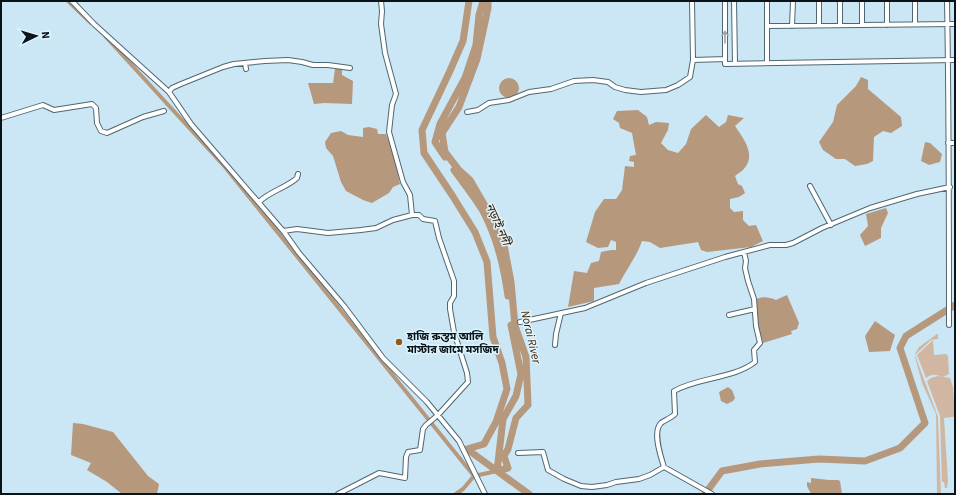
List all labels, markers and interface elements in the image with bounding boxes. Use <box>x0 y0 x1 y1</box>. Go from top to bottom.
north arrow <box>16 16 56 56</box>
text: N <box>38 31 53 39</box>
one-way arrow <box>721 31 729 44</box>
water label: নড়াই নদী <box>481 200 516 251</box>
water label: Norai River <box>516 309 545 366</box>
place label: হাজি রুস্তম আলি মাস্টার জামে মসজিদ <box>406 329 499 357</box>
marker: হাজি রুস্তম আলি মাস্টার জামে মসজিদ <box>394 337 404 347</box>

